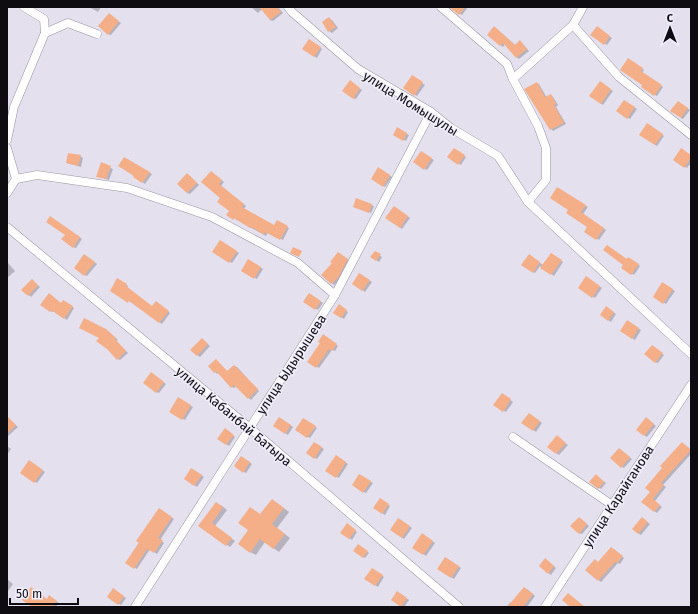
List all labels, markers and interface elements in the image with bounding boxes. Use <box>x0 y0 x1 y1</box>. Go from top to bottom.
north arrow <box>650 8 690 48</box>
text: С <box>667 12 674 25</box>
street label: улица Момышулы <box>360 68 461 139</box>
street label: улица Ыдырышева <box>254 312 329 417</box>
street label: улица Кабанбай Батыра <box>173 364 295 469</box>
street label: улица Карайганова <box>580 443 657 550</box>
scale bar <box>10 580 78 606</box>
text: 50 m <box>16 587 42 601</box>

